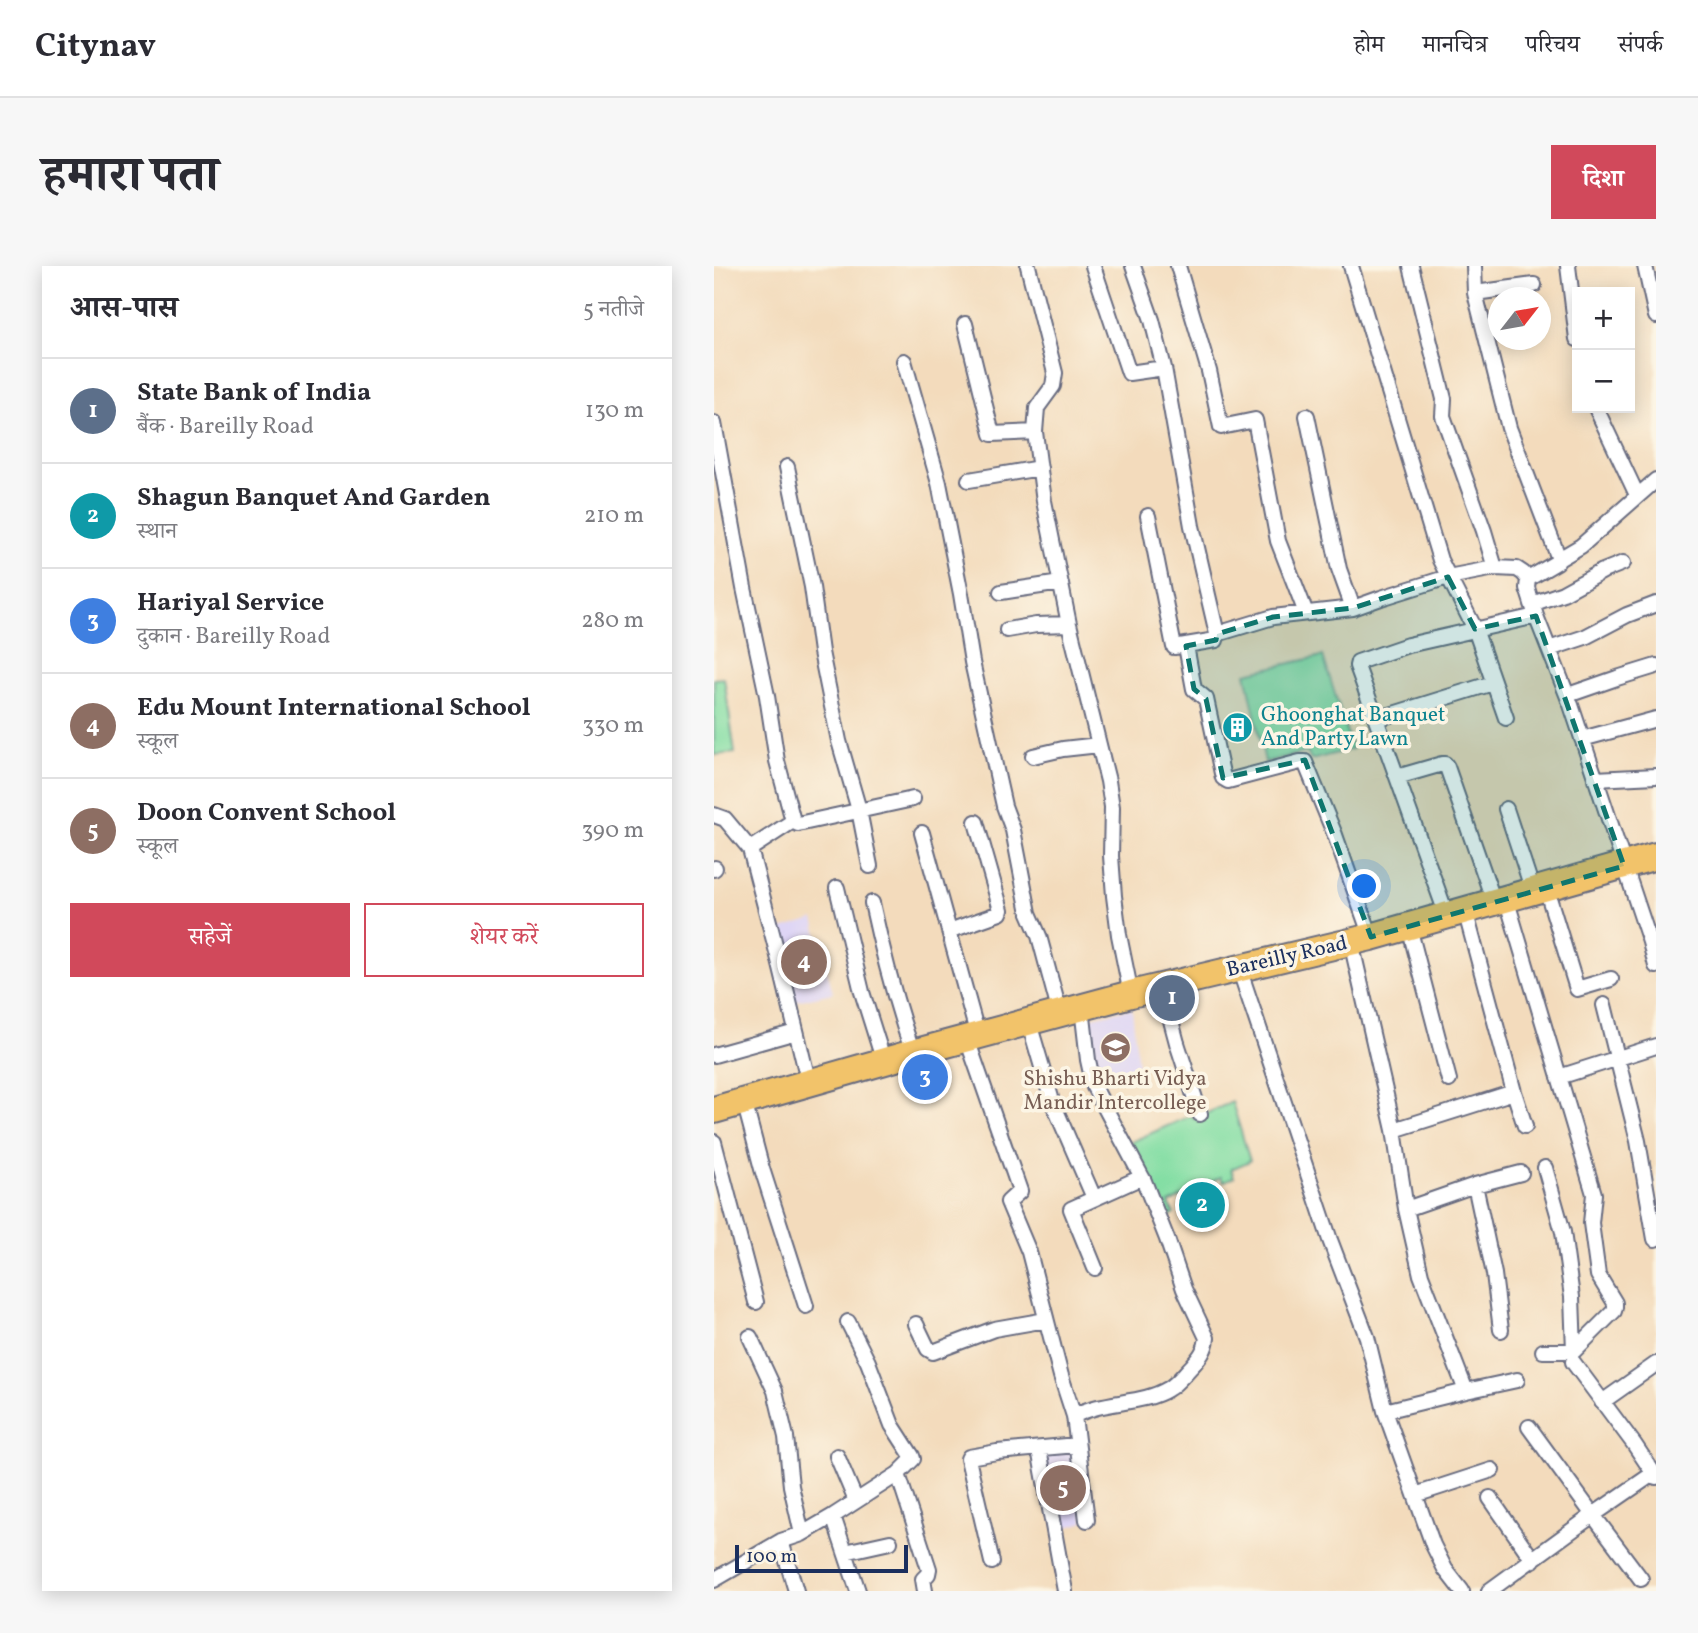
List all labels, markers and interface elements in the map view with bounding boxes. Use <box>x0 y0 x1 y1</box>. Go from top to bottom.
text: Citynav <box>35 25 156 71</box>
text: होम <box>1354 29 1384 63</box>
text: मानचित्र <box>1422 29 1488 63</box>
text: परिचय <box>1526 29 1580 63</box>
text: संपर्क <box>1618 29 1663 63</box>
text: हमारा पता <box>42 143 219 212</box>
button: दिशा <box>1551 145 1656 219</box>
north arrow <box>1488 287 1551 350</box>
map controls <box>1572 287 1635 413</box>
button: + <box>1572 287 1635 350</box>
text: आस-पास <box>70 288 178 330</box>
text: 5 नतीजे <box>583 294 644 326</box>
button: − <box>1572 350 1635 413</box>
text: State Bank of India <box>137 375 371 411</box>
text: 1 <box>88 395 98 427</box>
text: 130 m <box>585 395 644 427</box>
text: बैंक · Bareilly Road <box>137 411 314 443</box>
text: Shagun Banquet And Garden <box>137 480 491 516</box>
text: 2 <box>87 500 99 532</box>
text: 210 m <box>584 500 644 532</box>
text: स्थान <box>137 516 177 548</box>
text: Hariyal Service <box>137 585 324 621</box>
text: 3 <box>87 605 99 637</box>
text: 280 m <box>581 605 644 637</box>
text: दुकान · Bareilly Road <box>137 621 330 653</box>
text: Edu Mount International School <box>137 690 531 726</box>
place label: Ghoonghat Banquet And Party Lawn <box>1261 701 1445 754</box>
text: 4 <box>86 710 100 742</box>
text: 330 m <box>582 710 644 742</box>
building icon: Ghoonghat Banquet And Party Lawn <box>1221 710 1255 744</box>
text: स्कूल <box>137 726 178 758</box>
text: Doon Convent School <box>137 795 396 831</box>
text: 5 <box>87 815 99 847</box>
text: 390 m <box>581 815 644 847</box>
text: स्कूल <box>137 831 178 863</box>
your location <box>1347 869 1381 903</box>
button: सहेजें <box>70 903 350 977</box>
button: शेयर करें <box>364 903 644 977</box>
street label: Bareilly Road <box>1224 929 1350 985</box>
pin: 4 <box>781 936 827 988</box>
pin: 1 <box>1149 972 1195 1024</box>
school or university icon: Shishu Bharti Vidya Mandir Intercollege <box>1098 1030 1132 1064</box>
pin: 3 <box>902 1051 948 1103</box>
place label: Shishu Bharti Vidya Mandir Intercollege <box>1023 1065 1207 1118</box>
pin: 2 <box>1179 1179 1225 1231</box>
pin: 5 <box>1040 1462 1086 1514</box>
scale bar <box>735 1542 908 1574</box>
text: 100 m <box>746 1544 797 1570</box>

